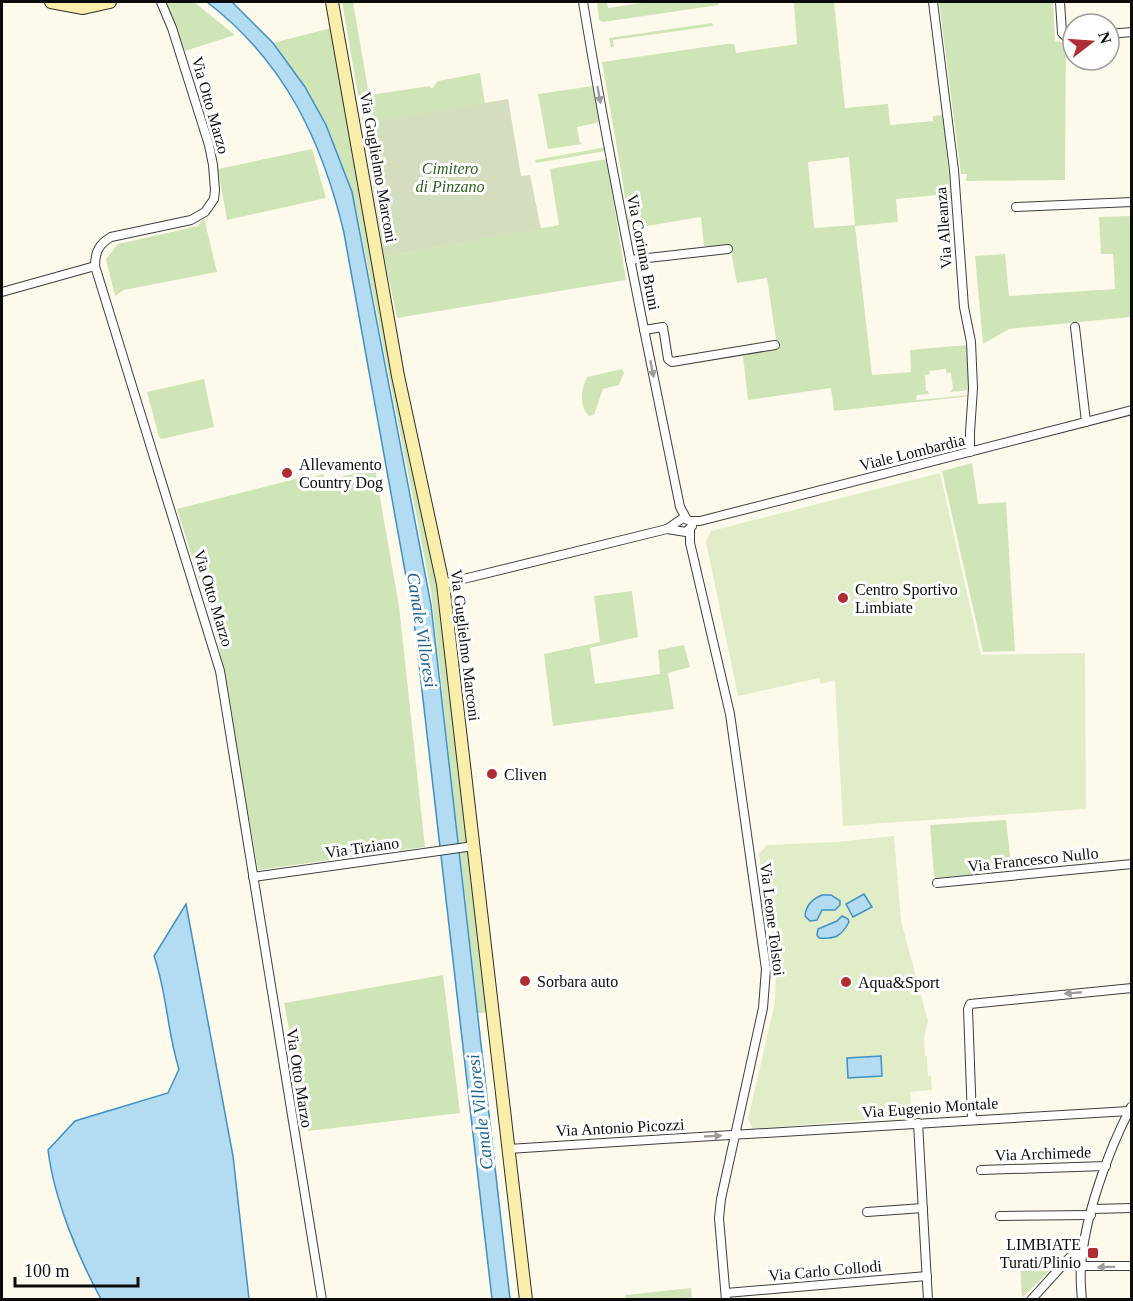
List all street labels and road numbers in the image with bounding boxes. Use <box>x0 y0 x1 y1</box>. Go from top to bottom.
street label: Via Otto Marzo <box>189 55 233 156</box>
street label: Via Guglielmo Marconi <box>356 90 400 245</box>
street label: Via Alleanza <box>932 186 955 270</box>
street label: Via Corinna Bruni <box>624 192 663 312</box>
street label: Viale Lombardia <box>858 431 967 474</box>
street label: Via Otto Marzo <box>191 548 236 649</box>
street label: Via Guglielmo Marconi <box>447 568 483 723</box>
street label: Via Tiziano <box>324 834 400 861</box>
street label: Via Francesco Nullo <box>967 844 1099 875</box>
street label: Via Leone Tolstoi <box>757 861 788 977</box>
street label: Via Otto Marzo <box>283 1027 316 1129</box>
street label: Via Eugenio Montale <box>861 1094 999 1122</box>
street label: Via Antonio Picozzi <box>555 1116 685 1139</box>
street label: Via Archimede <box>995 1143 1091 1164</box>
street label: Via Carlo Collodi <box>768 1257 883 1284</box>

